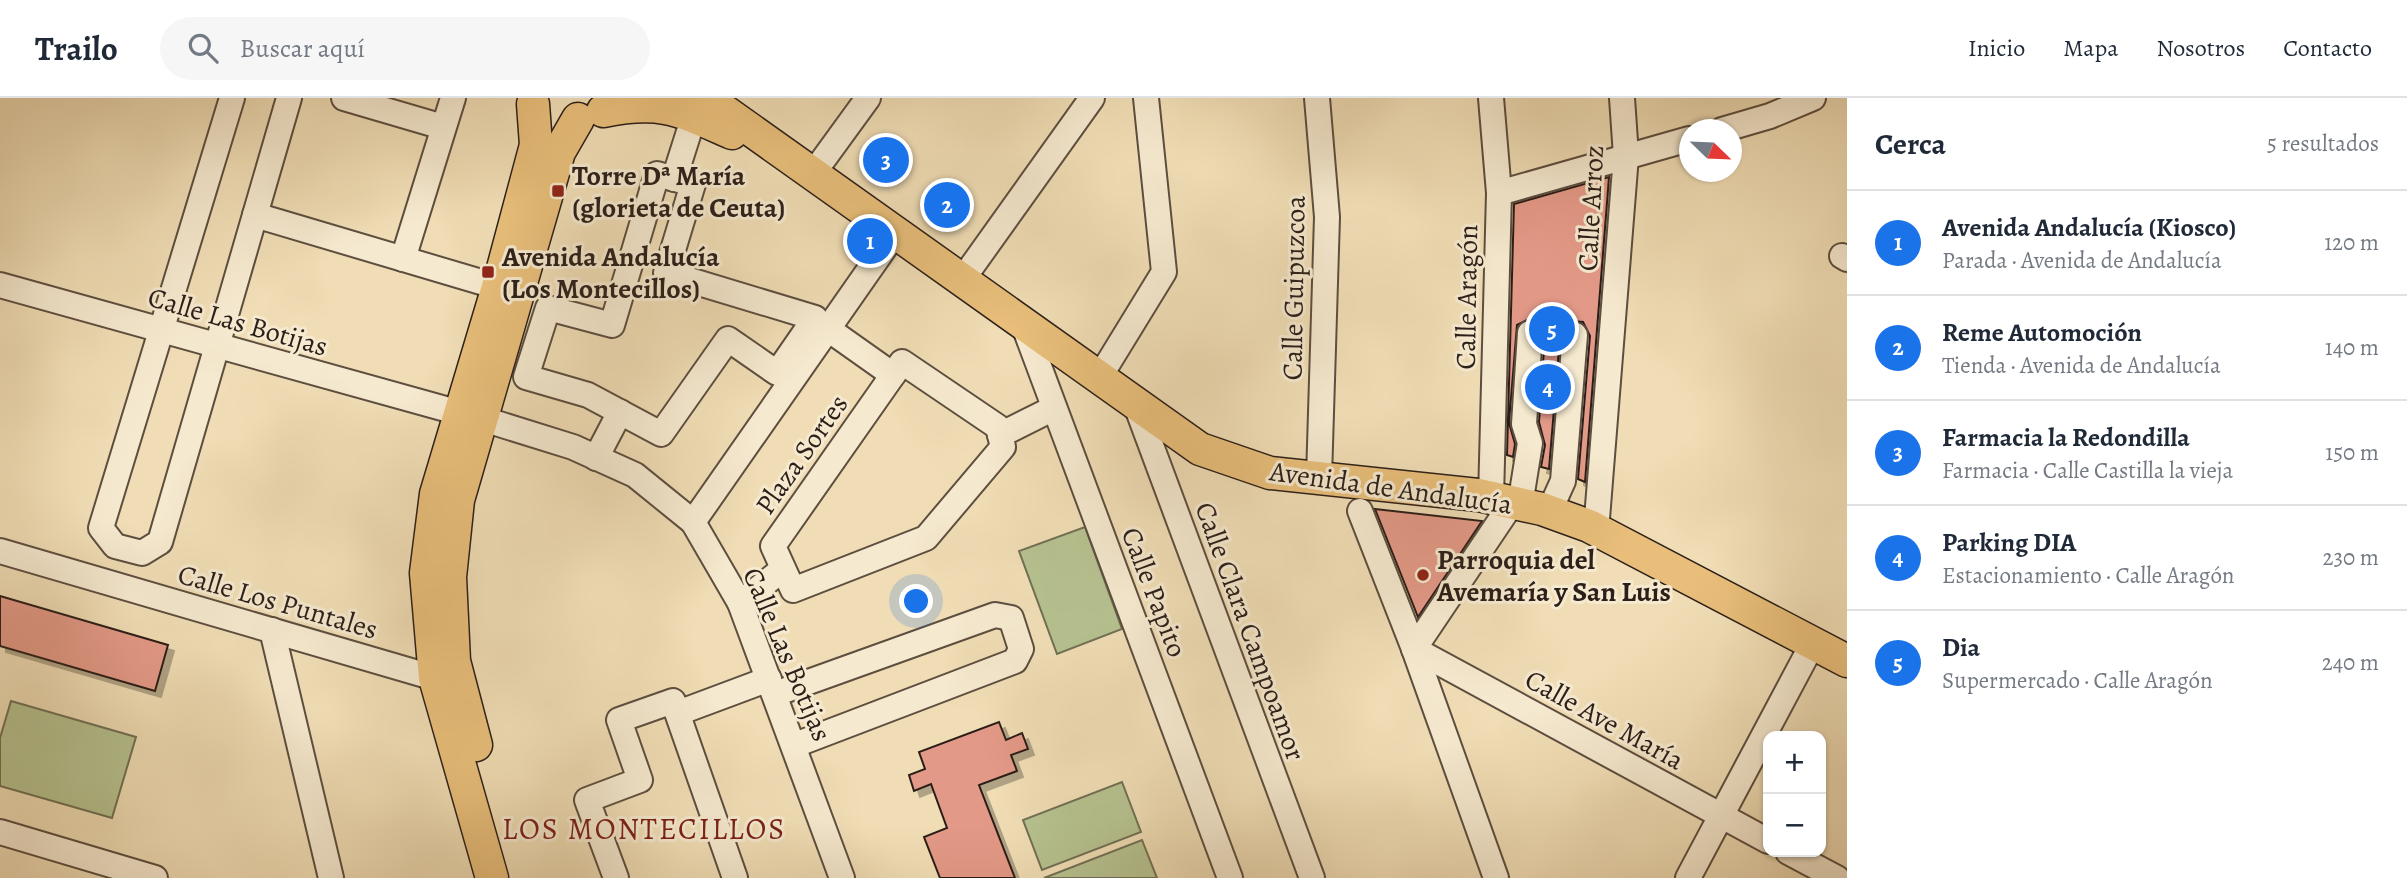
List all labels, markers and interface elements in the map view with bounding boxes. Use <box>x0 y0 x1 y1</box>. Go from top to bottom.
search box <box>160 17 650 80</box>
text: Trailo <box>35 26 118 71</box>
icon: search <box>184 29 222 67</box>
text: Buscar aquí <box>240 31 365 66</box>
text: Inicio <box>1968 32 2025 64</box>
text: Mapa <box>2063 32 2118 64</box>
text: Nosotros <box>2156 32 2245 64</box>
text: Contacto <box>2283 32 2372 64</box>
north arrow <box>1679 119 1742 182</box>
text: Cerca <box>1875 124 1946 164</box>
text: 5 resultados <box>2267 128 2379 159</box>
pin: 3 <box>863 134 909 186</box>
street label: Calle Arroz <box>1569 144 1613 272</box>
place label: Torre Dª María (glorieta de Ceuta) <box>572 157 785 227</box>
pin: 2 <box>924 179 970 231</box>
marker: Torre Dª María (glorieta de Ceuta) <box>550 183 566 199</box>
street label: Calle Guipuzcoa <box>1273 195 1315 381</box>
text: Avenida Andalucía (Kiosco) <box>1942 210 2236 245</box>
pin: 1 <box>847 215 893 267</box>
street label: Calle Aragón <box>1447 224 1487 370</box>
text: 1 <box>1894 227 1902 258</box>
text: 120 m <box>2324 227 2379 258</box>
place label: Avenida Andalucía (Los Montecillos) <box>501 238 720 308</box>
text: Parada · Avenida de Andalucía <box>1942 245 2222 276</box>
marker: Avenida Andalucía (Los Montecillos) <box>480 264 496 280</box>
street label: Calle Las Botijas <box>143 278 332 366</box>
pin: 5 <box>1529 303 1575 355</box>
text: Reme Automoción <box>1942 315 2142 350</box>
text: 2 <box>1892 332 1904 363</box>
text: 140 m <box>2325 332 2379 363</box>
text: Tienda · Avenida de Andalucía <box>1942 350 2221 381</box>
pin: 4 <box>1525 361 1571 413</box>
street label: Plaza Sortes <box>746 387 857 522</box>
text: Farmacia la Redondilla <box>1942 420 2190 455</box>
text: 3 <box>1893 437 1903 468</box>
text: 150 m <box>2325 437 2379 468</box>
street label: Avenida de Andalucía <box>1266 452 1514 524</box>
text: Farmacia · Calle Castilla la vieja <box>1942 455 2233 486</box>
street label: Calle Clara Campoamor <box>1186 497 1315 766</box>
street label: Calle Papito <box>1112 522 1196 663</box>
text: Parking DIA <box>1942 525 2076 560</box>
place label: Parroquia del Avemaría y San Luis <box>1436 541 1671 611</box>
text: 4 <box>1893 542 1903 573</box>
text: 230 m <box>2323 542 2379 573</box>
street label: Calle Los Puntales <box>173 555 382 649</box>
text: Estacionamiento · Calle Aragón <box>1942 560 2234 591</box>
street label: Calle Las Botijas <box>733 562 841 747</box>
marker: Parroquia del Avemaría y San Luis <box>1415 567 1431 583</box>
your location <box>899 584 933 618</box>
text: Dia <box>1942 630 1980 665</box>
text: 5 <box>1893 647 1903 678</box>
text: 240 m <box>2322 647 2379 678</box>
street label: Calle Ave María <box>1518 661 1691 779</box>
text: Supermercado · Calle Aragón <box>1942 665 2213 696</box>
map controls <box>1763 731 1826 857</box>
button: + <box>1763 731 1826 794</box>
button: − <box>1763 794 1826 857</box>
district label: LOS MONTECILLOS <box>502 809 786 849</box>

